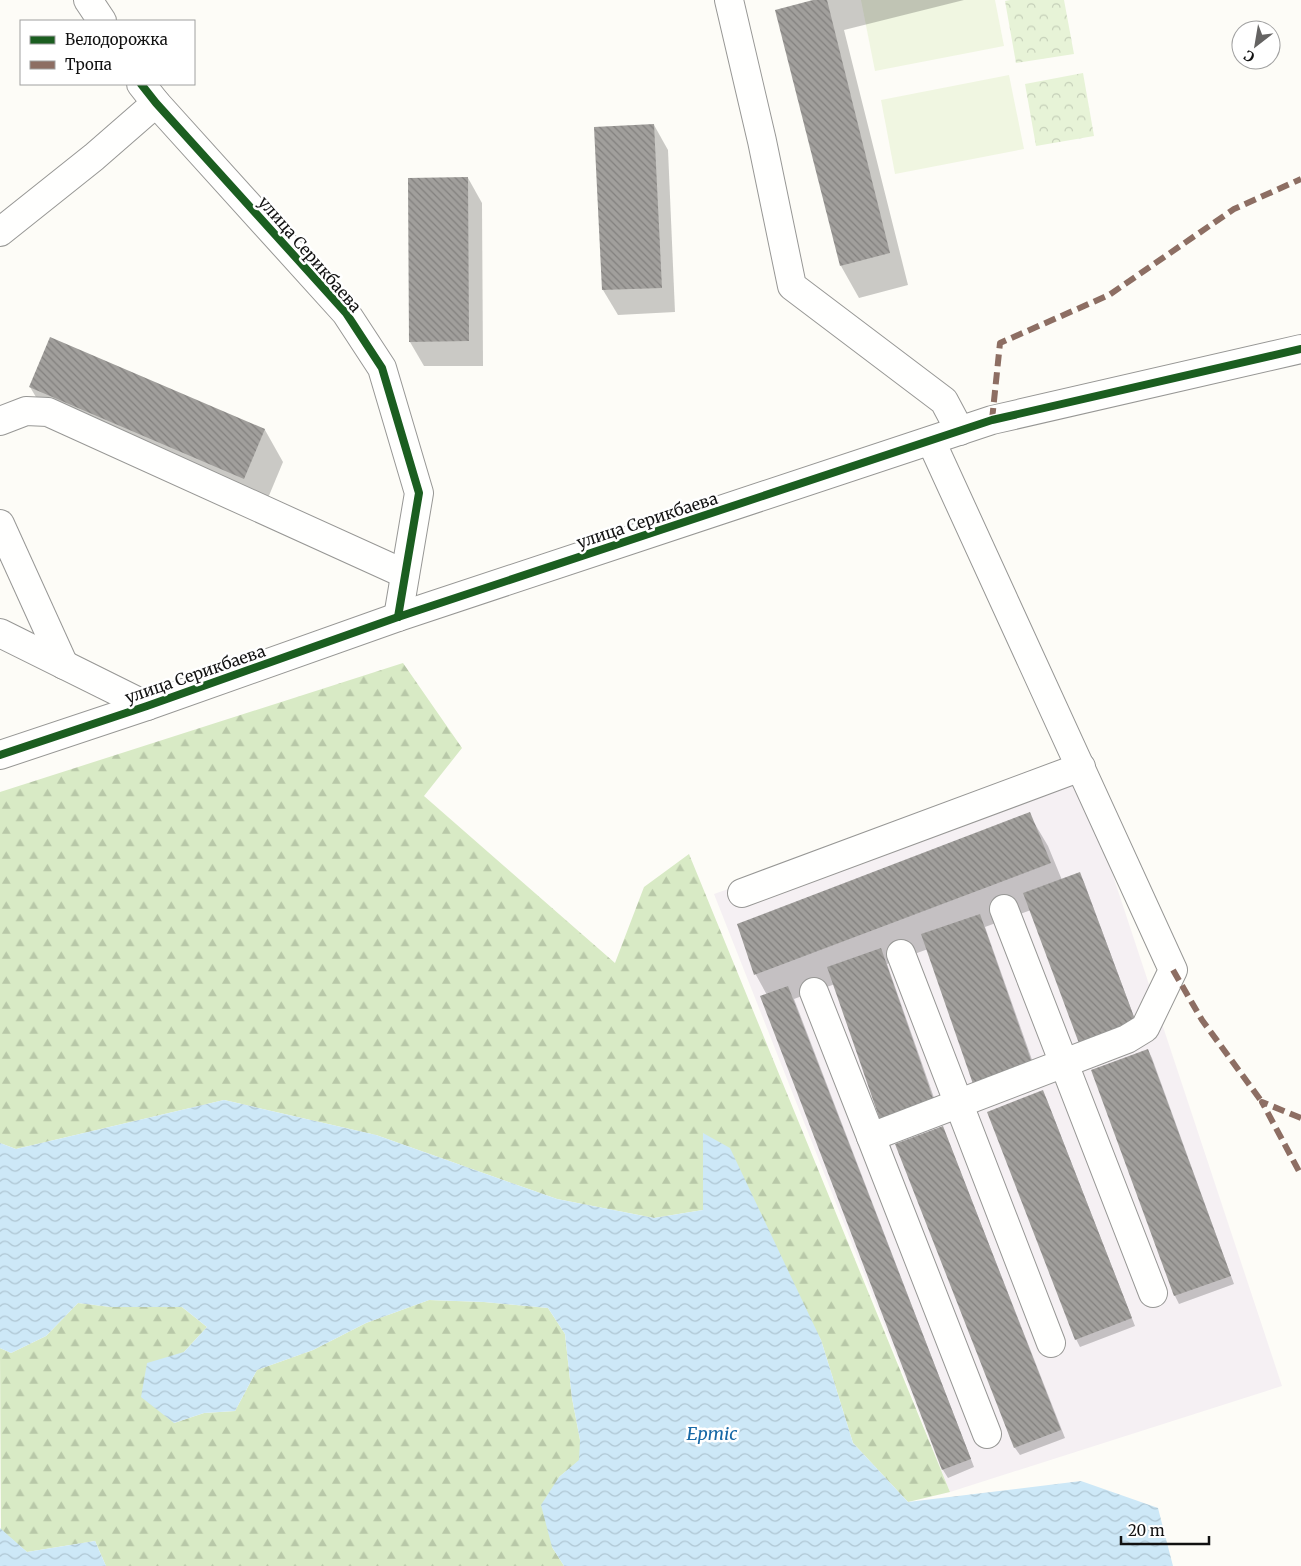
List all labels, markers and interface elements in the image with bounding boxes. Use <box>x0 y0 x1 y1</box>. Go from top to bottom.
legend <box>20 20 195 85</box>
north arrow <box>1231 20 1281 70</box>
text: Велодорожка <box>65 30 168 49</box>
text: С <box>1241 46 1258 66</box>
text: Тропа <box>65 55 112 74</box>
street label: улица Серикбаева <box>254 192 366 316</box>
street label: улица Серикбаева <box>574 488 720 552</box>
street label: улица Серикбаева <box>122 640 268 707</box>
water label: Ертіс <box>687 1422 737 1445</box>
scale bar <box>1121 1514 1208 1546</box>
text: 20 m <box>1128 1521 1165 1540</box>

